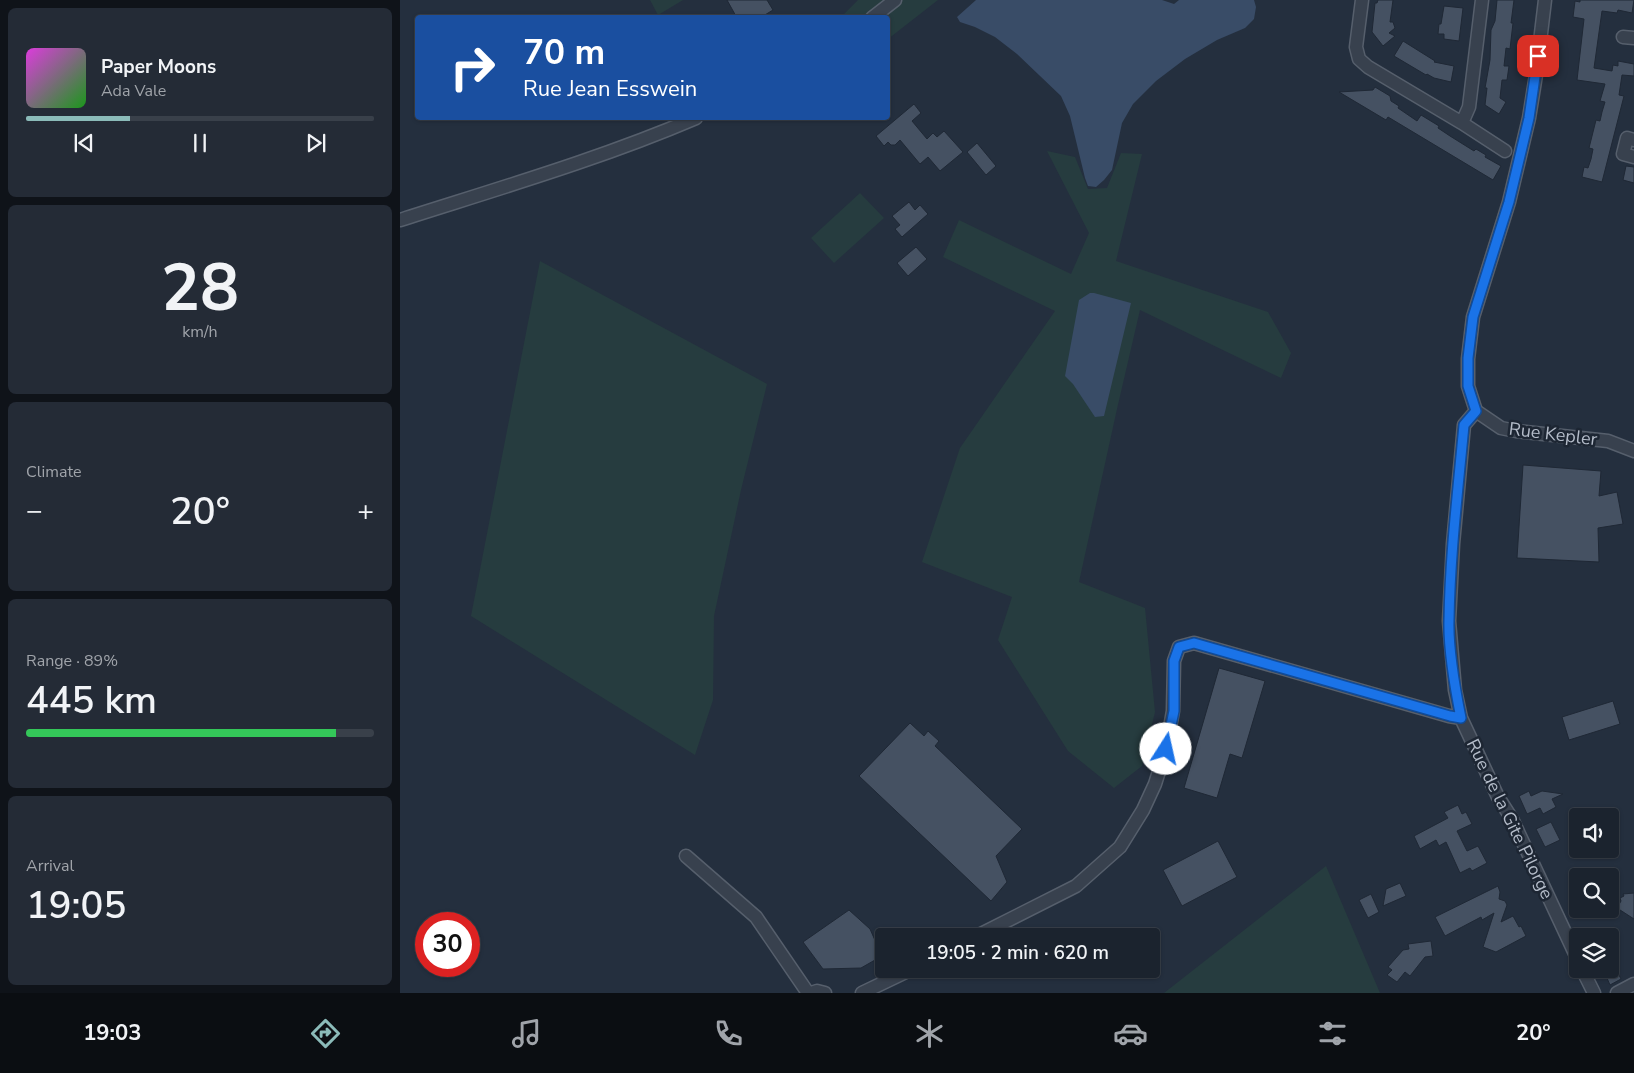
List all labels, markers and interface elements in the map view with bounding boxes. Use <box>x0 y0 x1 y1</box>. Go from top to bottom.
text: 70 m <box>523 29 605 76</box>
icon: right <box>440 35 505 100</box>
pin <box>1517 35 1559 77</box>
icon: arrive <box>1524 42 1552 70</box>
text: Paper Moons <box>101 54 216 80</box>
text: Rue Jean Esswein <box>523 74 697 104</box>
text: Ada Vale <box>101 80 166 102</box>
icon: previous <box>70 129 98 157</box>
icon: pause <box>186 129 214 157</box>
icon: next <box>302 129 330 157</box>
text: 28 <box>161 244 239 333</box>
text: km/h <box>182 321 218 343</box>
street label: Rue Kepler <box>1508 417 1599 451</box>
text: Climate <box>26 461 81 483</box>
text: 20° <box>170 486 230 537</box>
text: − <box>26 492 43 530</box>
text: + <box>357 492 374 530</box>
text: Range · 89% <box>26 650 118 672</box>
text: 445 km <box>26 675 157 726</box>
position arrow <box>1139 722 1191 774</box>
street label: Rue de la Gite Pilorge <box>1461 735 1559 903</box>
map controls <box>1569 808 1619 978</box>
button: sound <box>1569 808 1619 858</box>
text: Arrival <box>26 855 74 877</box>
button: search <box>1569 868 1619 918</box>
text: 19:05 <box>26 880 126 931</box>
speed limit sign: 30 <box>415 912 480 977</box>
button: layers <box>1569 928 1619 978</box>
text: 19:05 · 2 min · 620 m <box>926 940 1109 966</box>
icon: directions <box>308 1016 343 1051</box>
icon: music <box>509 1016 544 1051</box>
icon: phone <box>711 1016 746 1051</box>
icon: climate <box>912 1016 947 1051</box>
icon: car <box>1113 1016 1148 1051</box>
icon: filters <box>1315 1016 1350 1051</box>
text: 19:03 <box>83 1018 141 1048</box>
text: 20° <box>1516 1018 1551 1048</box>

